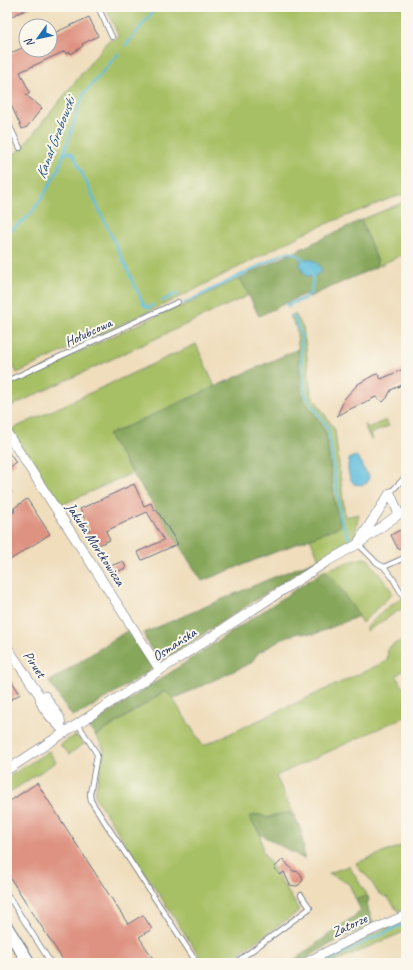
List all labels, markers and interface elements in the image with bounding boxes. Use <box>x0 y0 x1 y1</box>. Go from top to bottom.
north arrow <box>18 18 58 58</box>
text: N <box>21 35 37 50</box>
water label: Kanał Grabowski <box>31 91 81 181</box>
street label: Hołubcowa <box>62 314 116 351</box>
street label: Jakuba Mortkowicza <box>62 499 129 590</box>
street label: Osmańska <box>149 624 200 665</box>
street label: Piruet <box>20 648 50 682</box>
street label: Zatorze <box>329 909 371 941</box>

